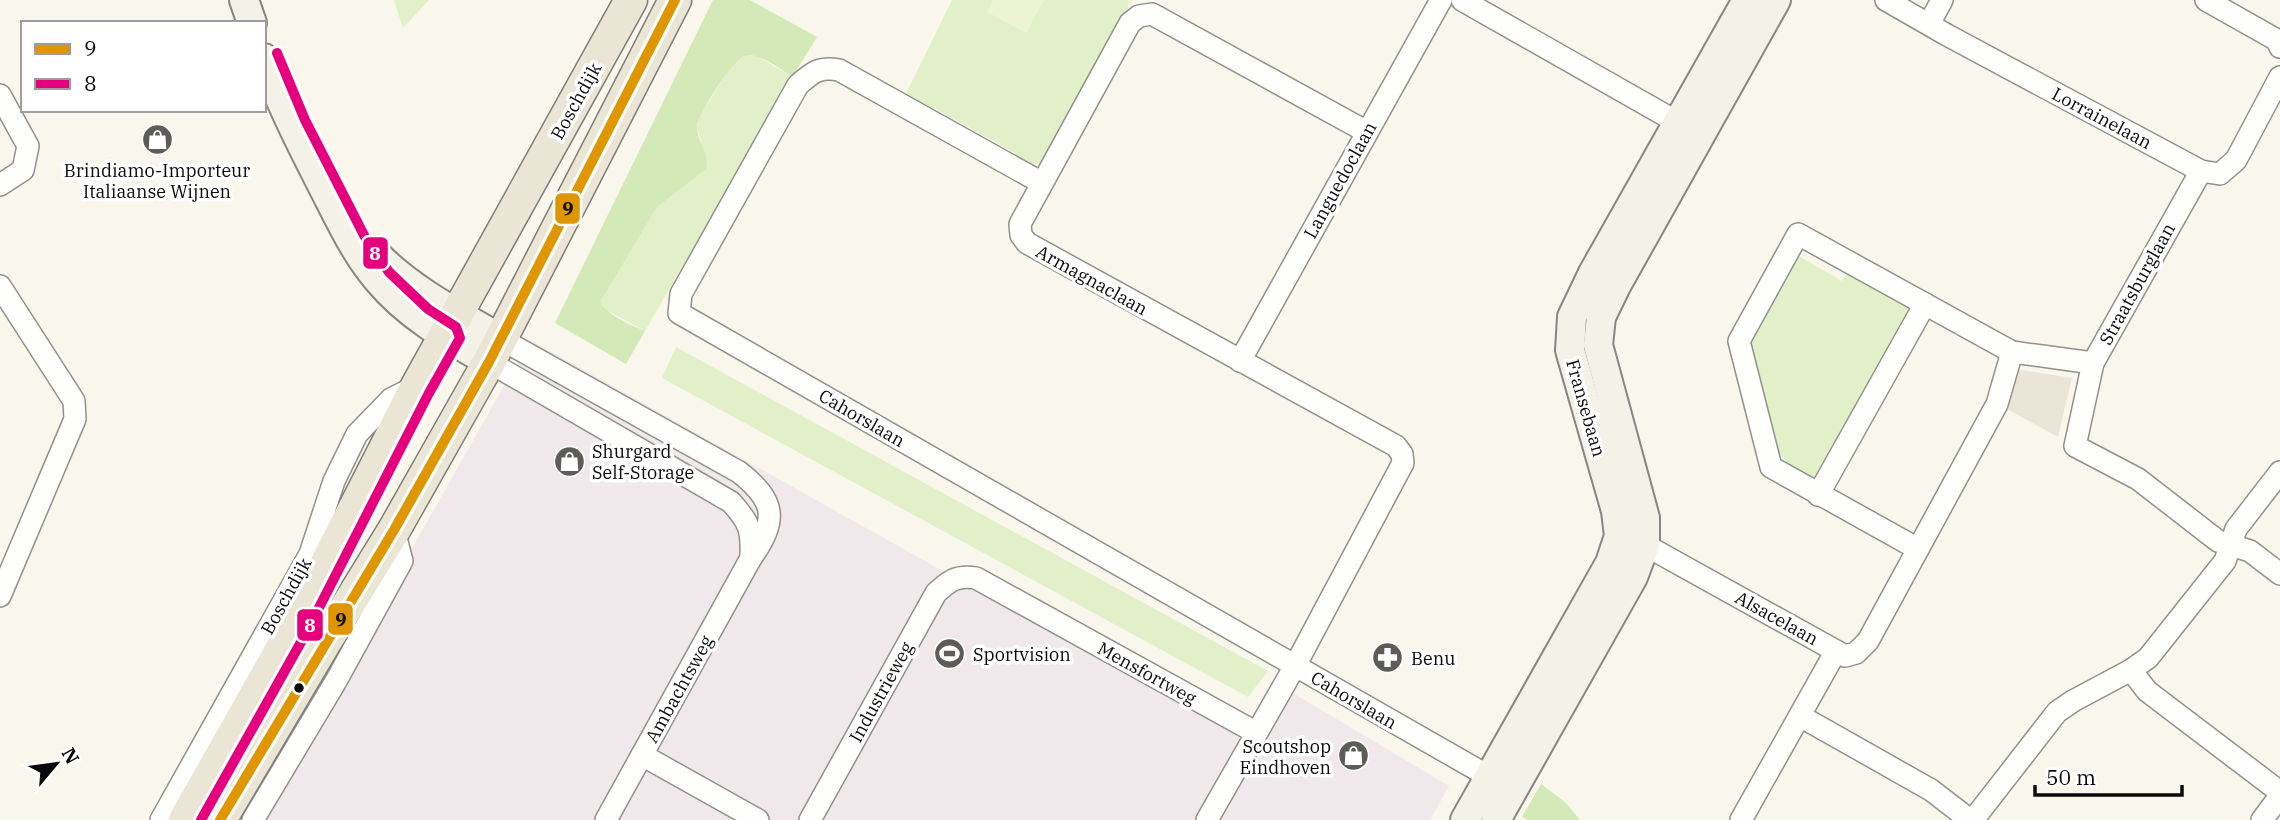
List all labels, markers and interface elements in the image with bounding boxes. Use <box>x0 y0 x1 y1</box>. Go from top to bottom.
legend <box>21 21 266 112</box>
text: 9 <box>84 34 97 62</box>
street label: Boschdijk <box>546 58 607 143</box>
text: 8 <box>84 69 97 97</box>
street label: Lorrainelaan <box>2048 82 2156 154</box>
street label: Languedoclaan <box>1298 118 1382 242</box>
shop icon: Brindiamo-Importeur Italiaanse Wijnen <box>140 122 174 156</box>
place label: Brindiamo-Importeur Italiaanse Wijnen <box>64 159 250 203</box>
line badge: 9 <box>554 192 581 225</box>
text: 9 <box>562 196 574 220</box>
street label: Straatsburglaan <box>2094 219 2180 349</box>
line badge: 8 <box>362 236 389 270</box>
street label: Armagnaclaan <box>1032 240 1152 320</box>
text: 8 <box>369 241 381 265</box>
street label: Fransebaan <box>1561 356 1611 460</box>
street label: Cahorslaan <box>815 384 909 452</box>
place label: Shurgard Self-Storage <box>592 440 694 484</box>
shop icon: Shurgard Self-Storage <box>552 444 586 478</box>
street label: Boschdijk <box>256 553 317 638</box>
street label: Alsacelaan <box>1731 586 1823 650</box>
line badge: 9 <box>327 602 354 636</box>
text: 9 <box>335 607 347 631</box>
line badge: 8 <box>296 608 324 642</box>
text: 8 <box>304 613 316 637</box>
street label: Ambachtsweg <box>640 631 718 747</box>
street label: Mensfortweg <box>1094 636 1201 710</box>
sports icon: Sportvision <box>933 637 967 671</box>
street label: Industrieweg <box>844 638 918 746</box>
pharmacy icon: Benu <box>1371 641 1405 675</box>
place label: Sportvision <box>973 643 1071 666</box>
place label: Benu <box>1411 647 1455 670</box>
street label: Cahorslaan <box>1307 666 1401 734</box>
unlabelled marker <box>292 681 306 695</box>
north arrow <box>21 729 91 799</box>
place label: Scoutshop Eindhoven <box>1240 735 1331 779</box>
shop icon: Scoutshop Eindhoven <box>1337 739 1371 773</box>
text: N <box>57 743 85 768</box>
scale bar <box>2035 754 2182 798</box>
text: 50 m <box>2046 763 2096 791</box>

